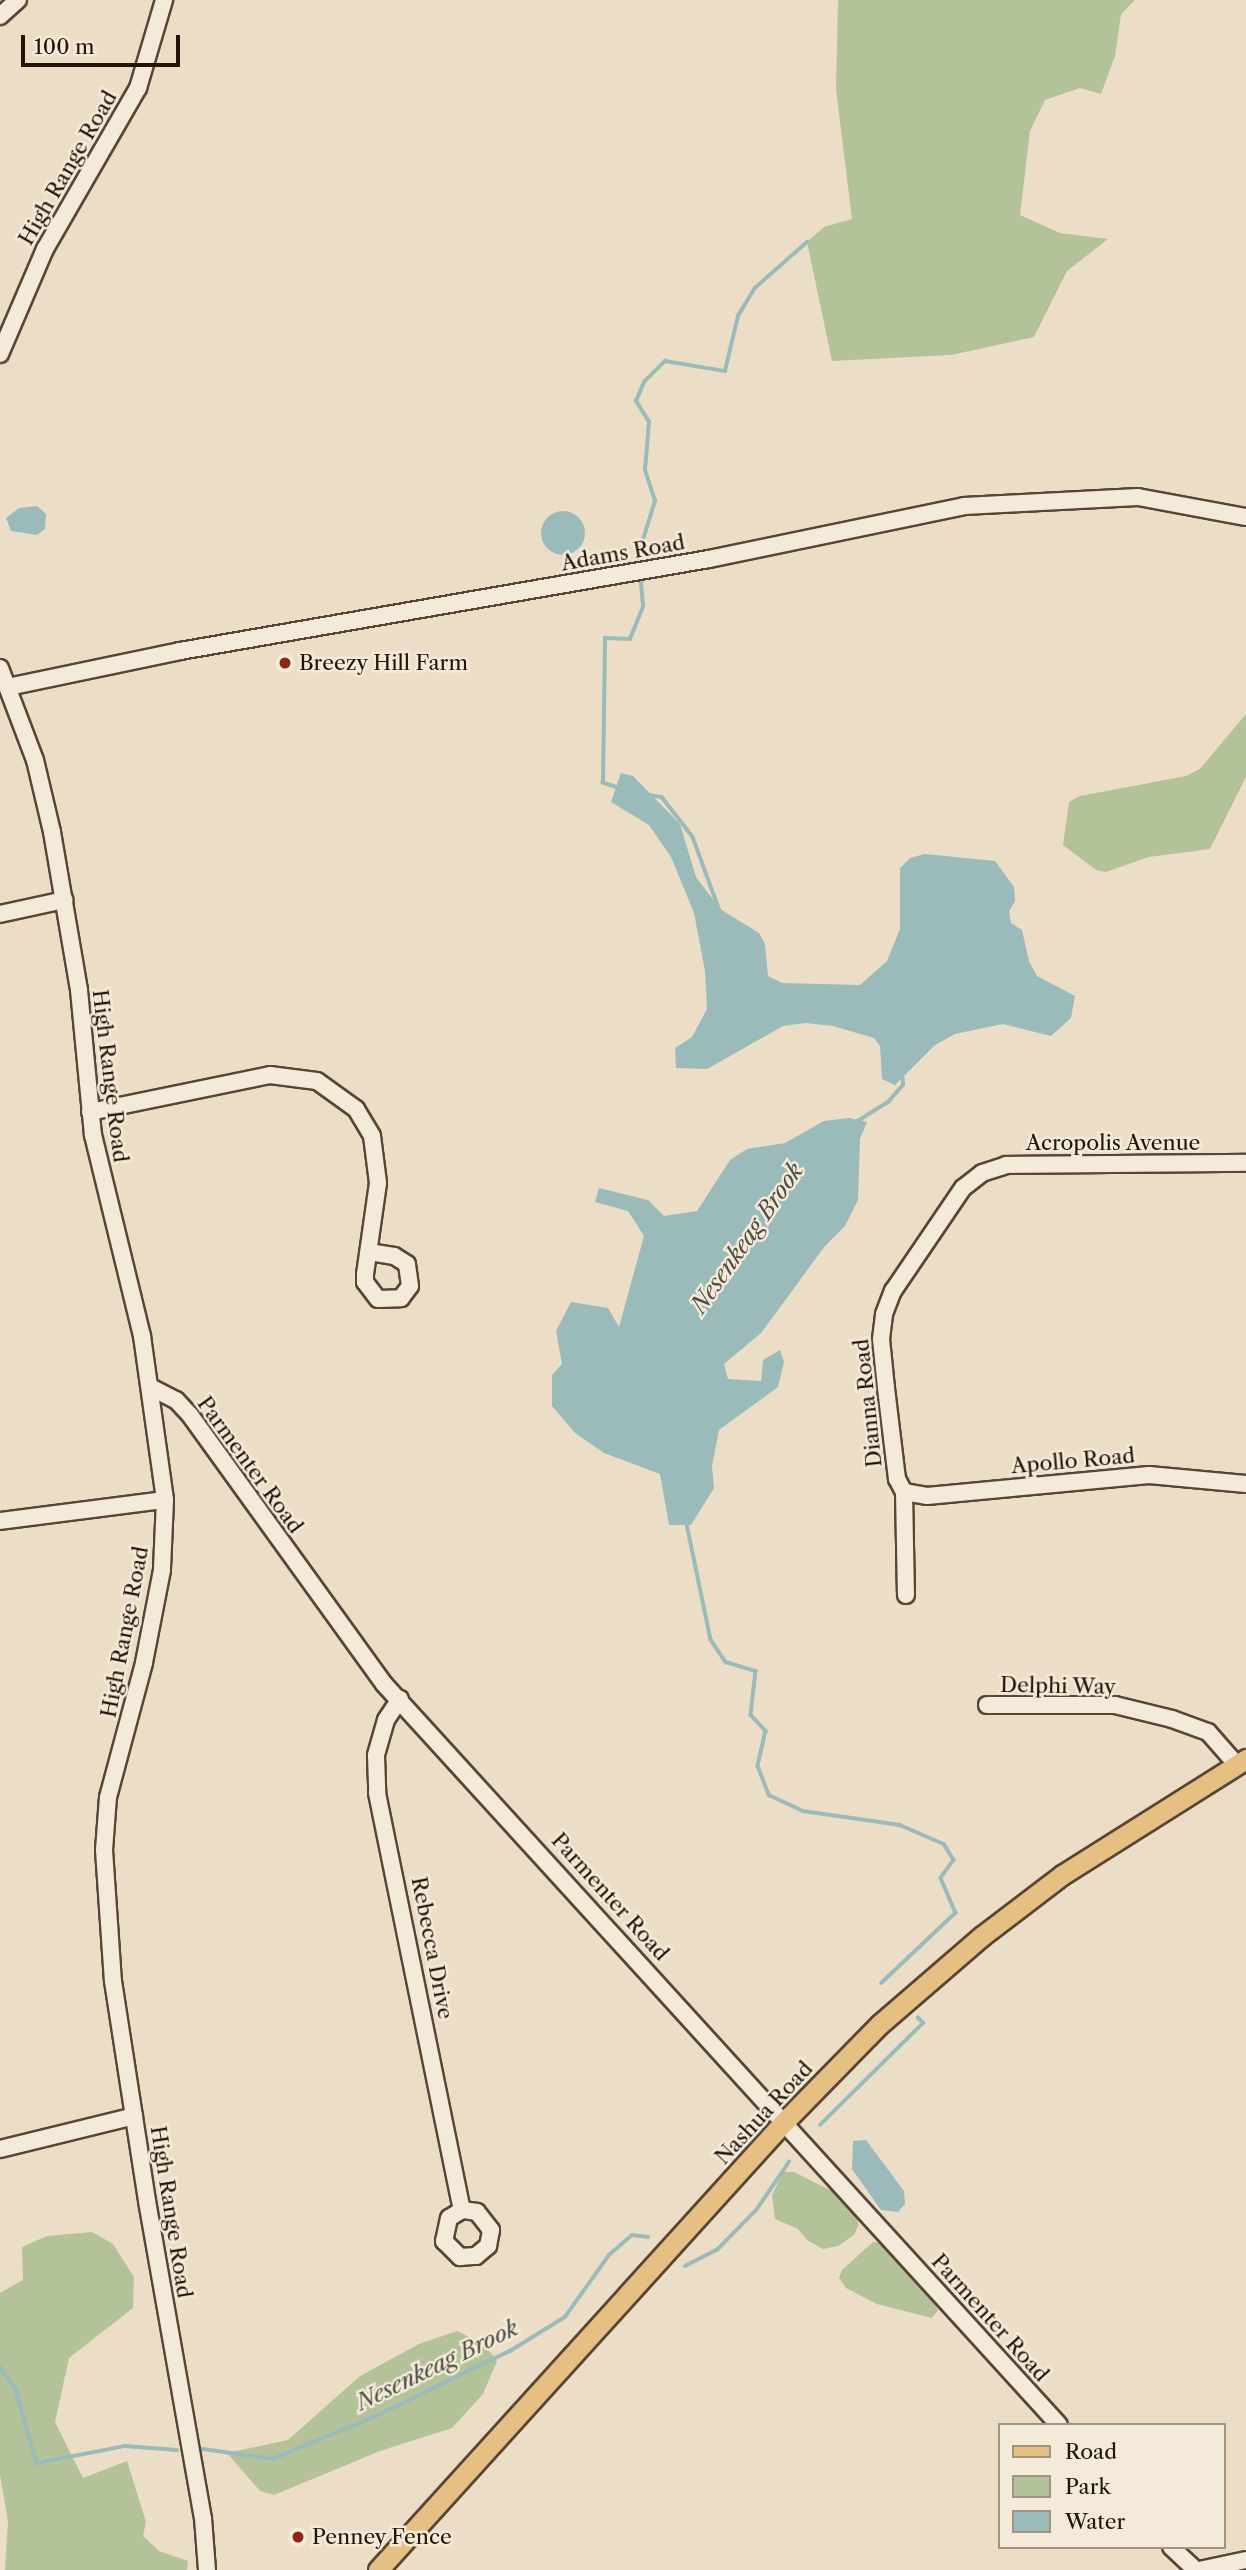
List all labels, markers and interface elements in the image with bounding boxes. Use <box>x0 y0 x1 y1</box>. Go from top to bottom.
scale bar <box>24 21 184 65</box>
text: 100 m <box>34 34 95 59</box>
street label: High Range Road <box>14 86 122 250</box>
street label: Adams Road <box>559 530 687 576</box>
place label: Breezy Hill Farm <box>299 650 469 676</box>
marker: Breezy Hill Farm <box>277 655 293 671</box>
street label: High Range Road <box>87 988 133 1164</box>
street label: Acropolis Avenue <box>1025 1130 1201 1156</box>
water label: Nesenkeag Brook <box>685 1158 809 1318</box>
street label: Dianna Road <box>849 1337 887 1469</box>
street label: Parmenter Road <box>192 1391 308 1539</box>
street label: Apollo Road <box>1010 1443 1136 1479</box>
street label: High Range Road <box>96 1544 154 1720</box>
street label: Delphi Way <box>1000 1672 1116 1700</box>
street label: Parmenter Road <box>546 1828 674 1966</box>
street label: Rebecca Drive <box>406 1875 458 2021</box>
street label: Nashua Road <box>710 2056 818 2170</box>
street label: High Range Road <box>145 2124 197 2300</box>
street label: Parmenter Road <box>926 2249 1054 2387</box>
water label: Nesenkeag Brook <box>351 2314 523 2416</box>
legend <box>998 2423 1225 2549</box>
text: Road <box>1065 2439 1117 2464</box>
text: Park <box>1065 2474 1111 2499</box>
text: Water <box>1065 2509 1125 2534</box>
place label: Penney Fence <box>312 2524 452 2550</box>
marker: Penney Fence <box>290 2529 306 2545</box>

